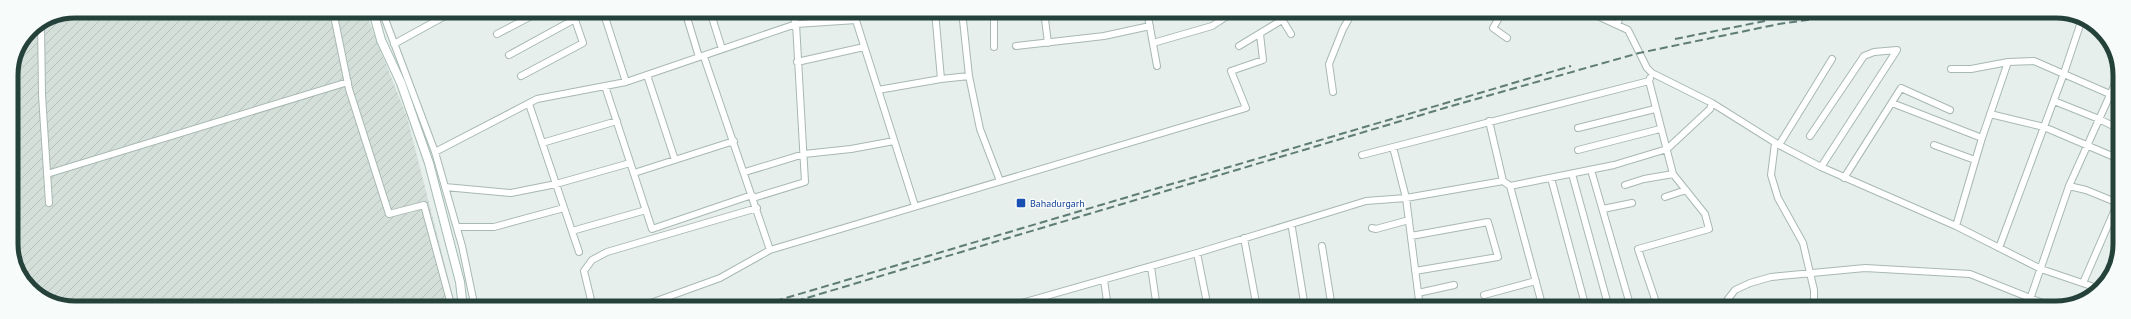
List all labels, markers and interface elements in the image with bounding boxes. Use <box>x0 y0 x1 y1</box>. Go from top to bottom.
marker: Bahadurgarh <box>1015 197 1027 209</box>
place label: Bahadurgarh <box>1030 197 1085 210</box>

